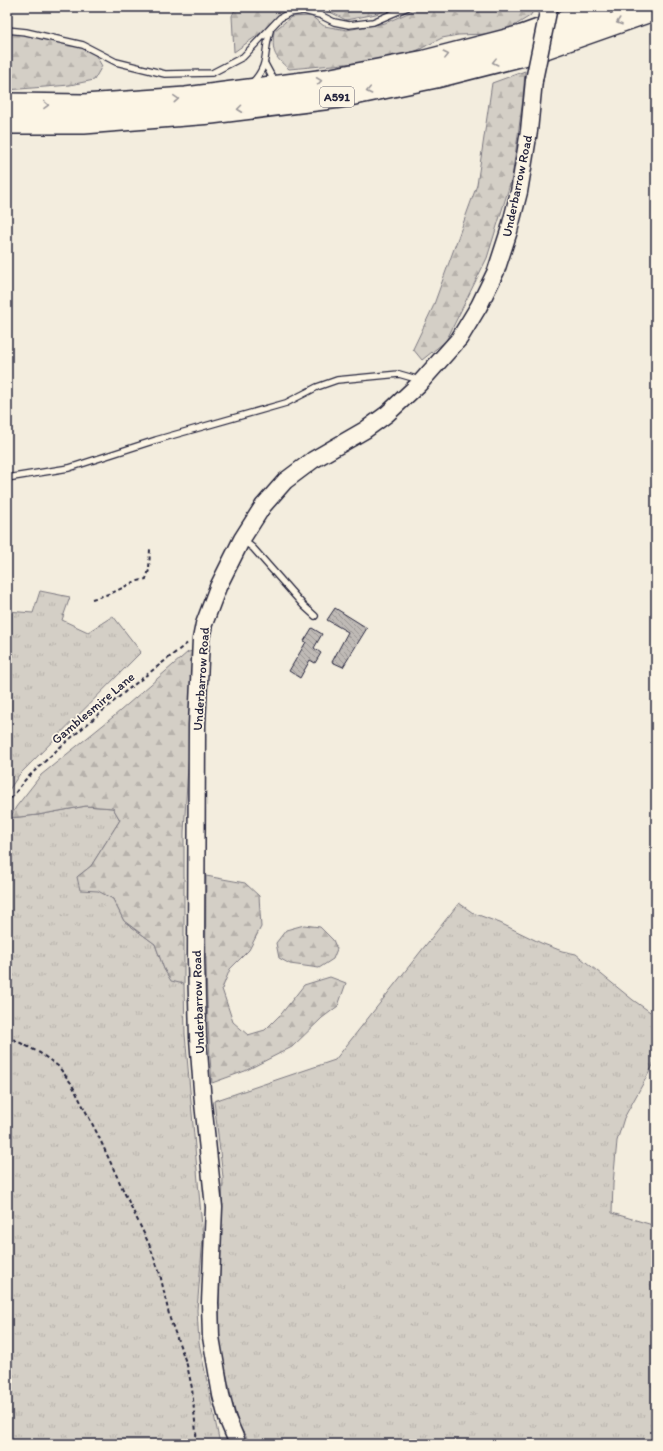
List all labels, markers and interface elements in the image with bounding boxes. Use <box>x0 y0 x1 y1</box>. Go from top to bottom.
one-way arrow <box>616 17 623 26</box>
one-way arrow <box>443 52 449 60</box>
one-way arrow <box>492 57 499 65</box>
one-way arrow <box>316 77 322 86</box>
one-way arrow <box>366 86 372 94</box>
road number: A591 <box>320 87 354 107</box>
one-way arrow <box>173 95 179 104</box>
one-way arrow <box>43 101 49 109</box>
one-way arrow <box>237 104 243 113</box>
street label: Underbarrow Road <box>499 134 535 238</box>
street label: Underbarrow Road <box>190 627 212 731</box>
street label: Gamblesmire Lane <box>48 669 138 747</box>
street label: Underbarrow Road <box>189 950 207 1054</box>

